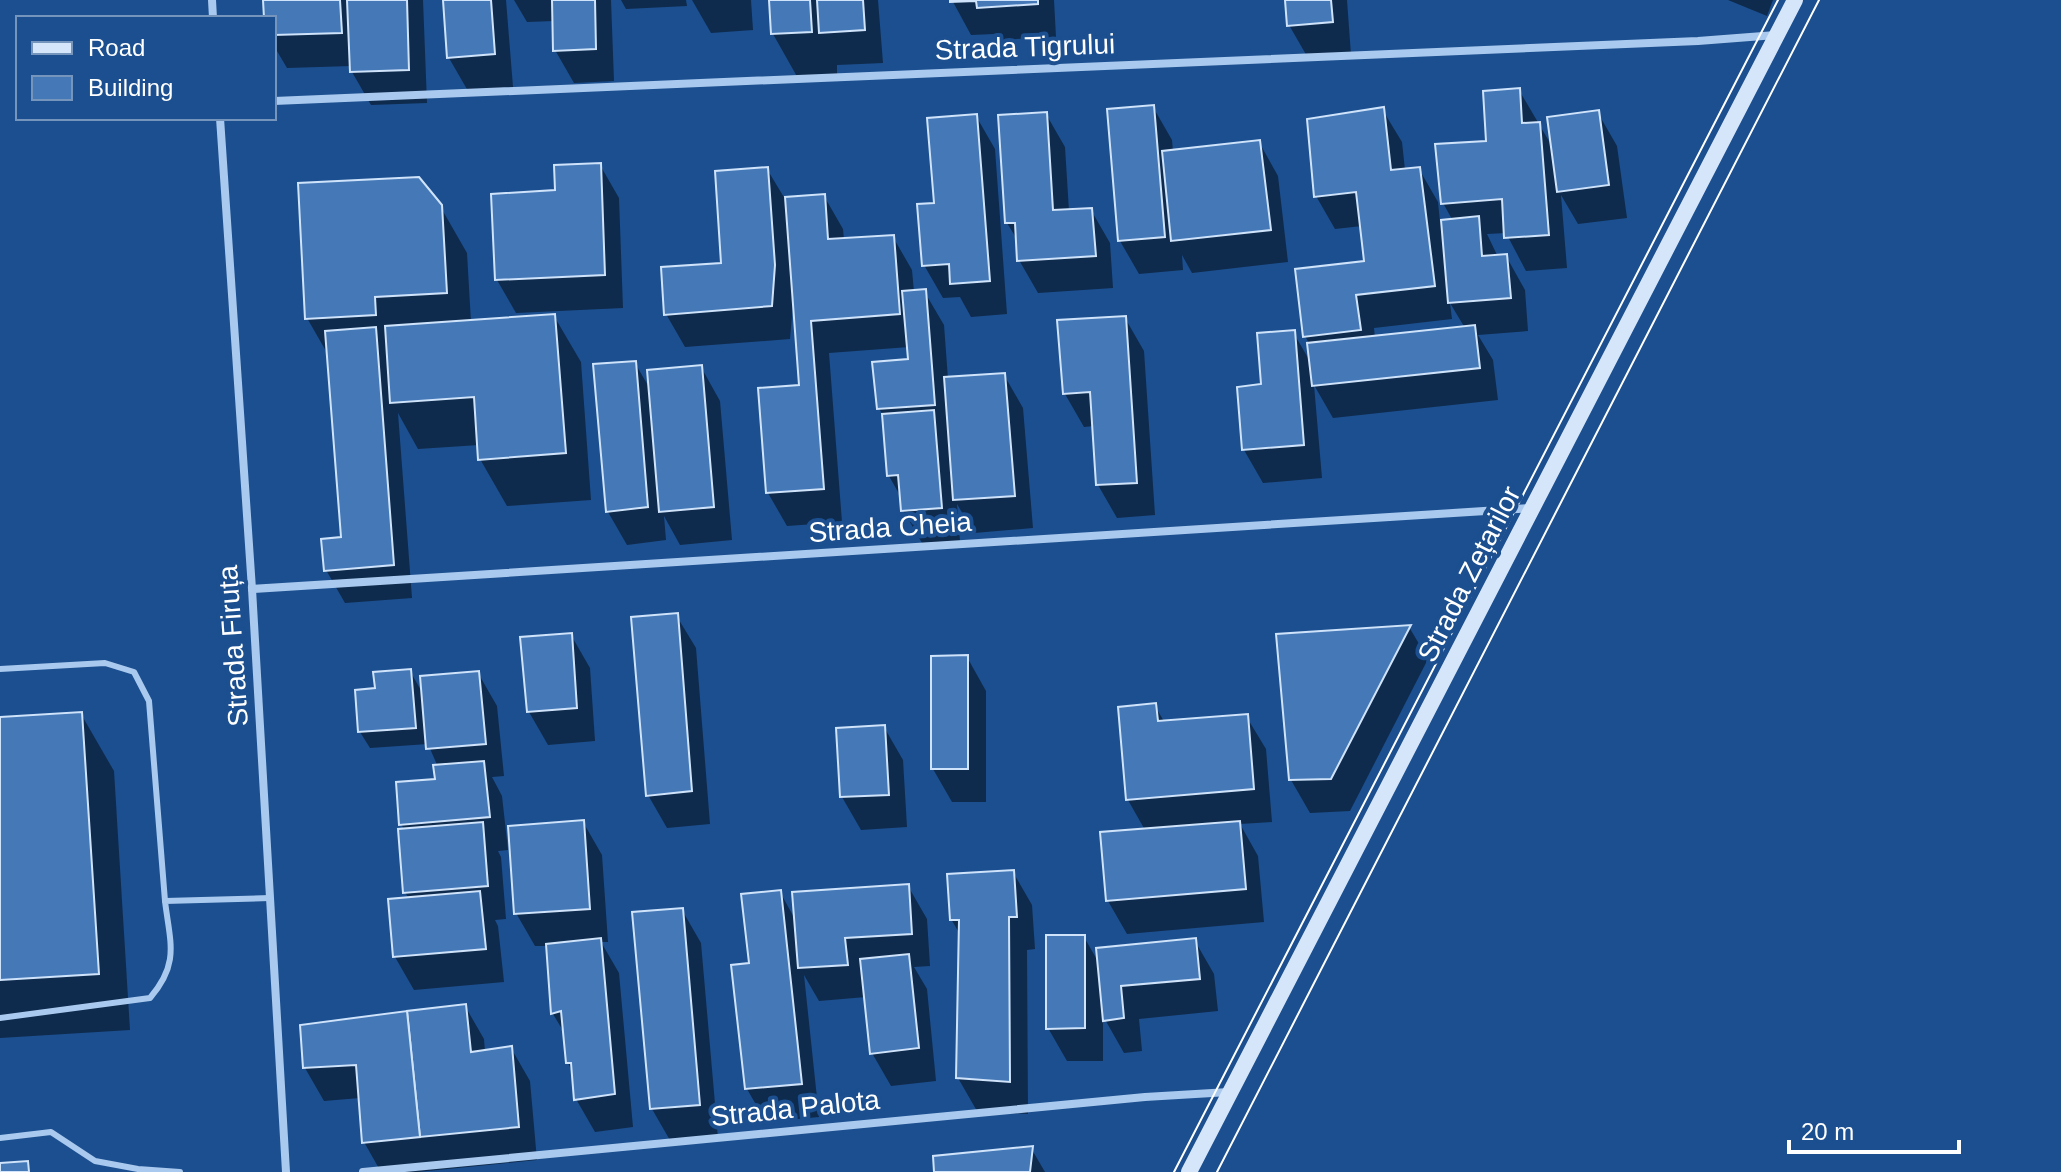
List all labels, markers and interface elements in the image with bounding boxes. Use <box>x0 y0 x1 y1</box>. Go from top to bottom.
legend <box>16 16 276 120</box>
street label: Strada Tigrului <box>934 28 1116 66</box>
text: Road <box>88 34 145 61</box>
text: Building <box>88 74 173 101</box>
street label: Strada Zețarilor <box>1411 481 1527 667</box>
street label: Strada Cheia <box>807 506 973 548</box>
street label: Strada Firuța <box>212 564 254 728</box>
street label: Strada Palota <box>709 1084 881 1132</box>
scale bar <box>1789 1104 1959 1154</box>
text: 20 m <box>1801 1118 1854 1145</box>

